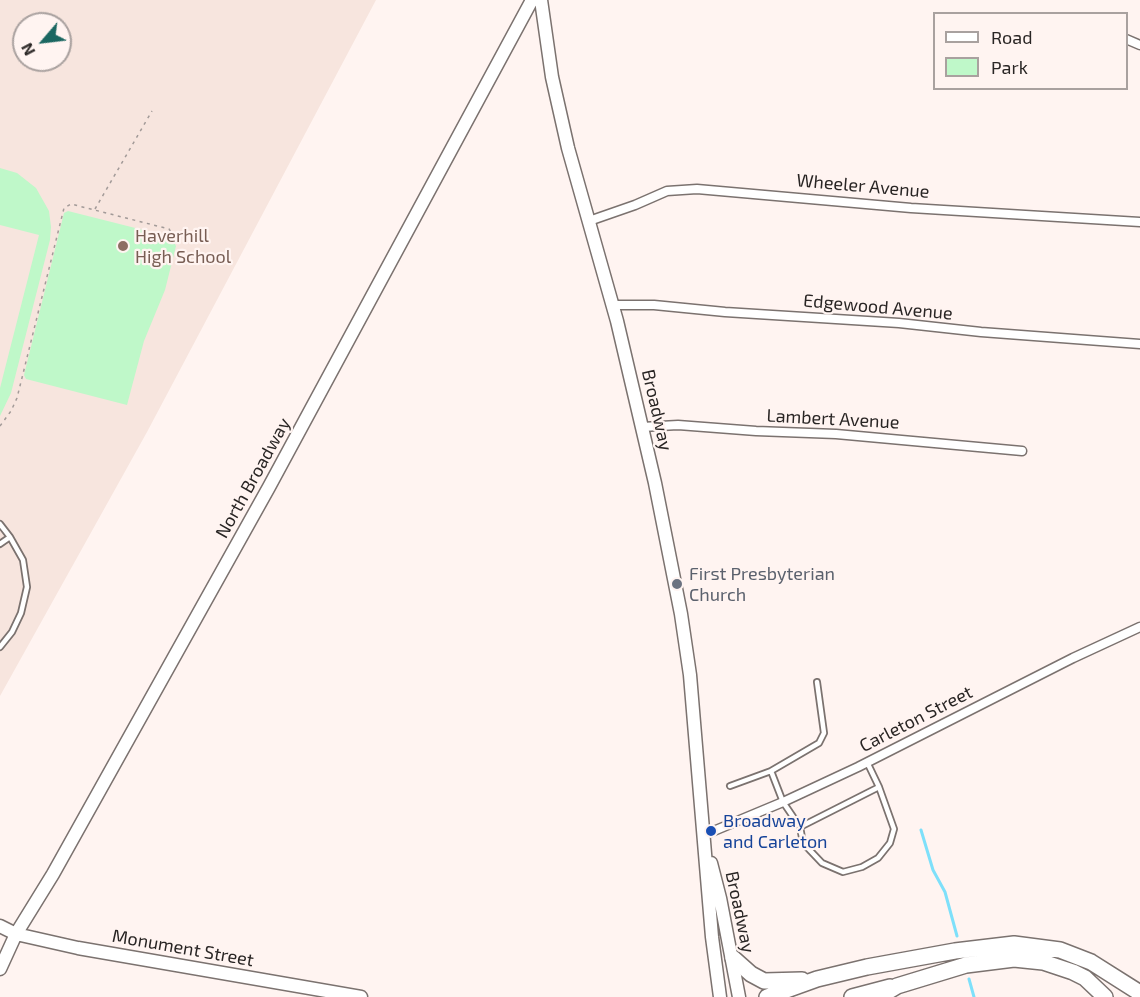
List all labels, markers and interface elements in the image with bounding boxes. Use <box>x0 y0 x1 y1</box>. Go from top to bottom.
north arrow <box>12 12 72 72</box>
legend <box>933 12 1128 90</box>
text: Road <box>991 26 1032 48</box>
text: N <box>16 40 39 59</box>
text: Park <box>991 56 1028 78</box>
street label: Wheeler Avenue <box>796 169 930 203</box>
place label: Haverhill High School <box>135 225 231 268</box>
marker: Haverhill High School <box>116 239 130 253</box>
street label: Edgewood Avenue <box>802 290 954 324</box>
street label: Broadway <box>637 367 677 453</box>
street label: Lambert Avenue <box>766 405 900 433</box>
street label: North Broadway <box>211 414 295 542</box>
place label: First Presbyterian Church <box>689 563 835 606</box>
marker: First Presbyterian Church <box>670 577 684 591</box>
street label: Carleton Street <box>856 681 976 757</box>
place label: Broadway and Carleton <box>723 810 828 852</box>
marker: Broadway and Carleton <box>704 824 718 838</box>
street label: Broadway <box>721 869 759 955</box>
street label: Monument Street <box>110 925 256 971</box>

